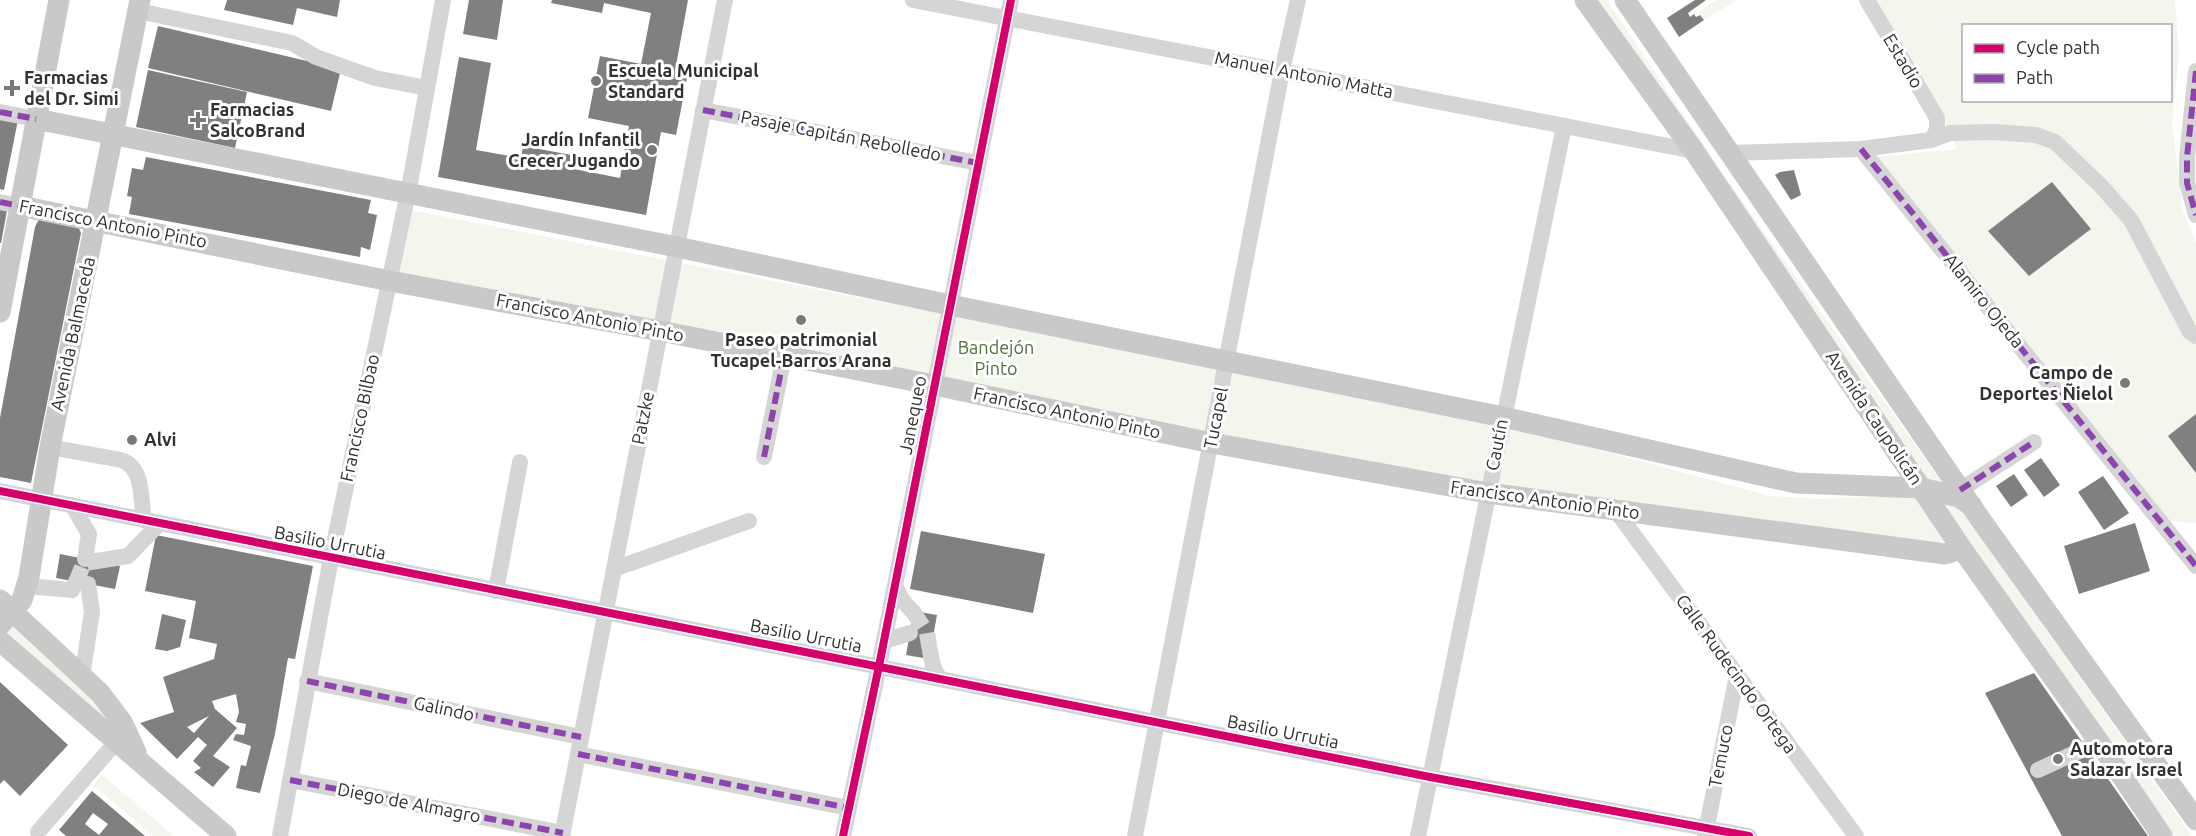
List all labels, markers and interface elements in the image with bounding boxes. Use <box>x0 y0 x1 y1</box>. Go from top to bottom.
legend <box>1962 24 2172 102</box>
street label: Estadio <box>1880 30 1928 91</box>
text: Cycle path <box>2016 37 2100 57</box>
street label: Manuel Antonio Matta <box>1213 47 1395 101</box>
place label: Escuela Municipal Standard <box>608 60 759 101</box>
place label: Farmacias del Dr. Simi <box>24 67 119 108</box>
text: Path <box>2016 67 2053 87</box>
marker: Escuela Municipal Standard <box>589 74 603 88</box>
marker: Farmacias del Dr. Simi <box>5 81 19 95</box>
place label: Farmacias SalcoBrand <box>210 99 305 140</box>
street label: Pasaje Capitán Rebolledo <box>739 106 943 164</box>
marker: Farmacias SalcoBrand <box>191 113 205 127</box>
place label: Jardín Infantil Crecer Jugando <box>508 129 641 170</box>
marker: Jardín Infantil Crecer Jugando <box>645 143 659 157</box>
street label: Francisco Antonio Pinto <box>18 195 209 251</box>
street label: Alamiro Ojeda <box>1941 249 2029 351</box>
street label: Avenida Balmaceda <box>46 255 98 413</box>
street label: Francisco Antonio Pinto <box>495 289 686 345</box>
marker: Paseo patrimonial Tucapel-Barros Arana <box>794 313 808 327</box>
place label: Paseo patrimonial Tucapel-Barros Arana <box>711 329 891 370</box>
park label: Bandejón Pinto <box>958 337 1034 378</box>
street label: Avenida Caupolicán <box>1823 347 1927 488</box>
street label: Francisco Bilbao <box>336 352 382 483</box>
place label: Campo de Deportes Ñielol <box>1979 362 2114 403</box>
street label: Janequeo <box>895 374 929 456</box>
marker: Campo de Deportes Ñielol <box>2118 376 2132 390</box>
street label: Francisco Antonio Pinto <box>972 382 1163 442</box>
street label: Tucapel <box>1199 385 1231 450</box>
street label: Patzke <box>627 389 657 446</box>
street label: Cautín <box>1481 417 1511 472</box>
place label: Alvi <box>144 429 177 449</box>
marker: Alvi <box>125 433 139 447</box>
street label: Francisco Antonio Pinto <box>1449 476 1641 522</box>
street label: Basilio Urrutia <box>273 521 388 563</box>
street label: Calle Rudecindo Ortega <box>1672 590 1801 757</box>
street label: Basilio Urrutia <box>749 614 864 656</box>
street label: Galindo <box>412 692 476 724</box>
street label: Basilio Urrutia <box>1226 710 1341 752</box>
street label: Temuco <box>1704 723 1736 789</box>
place label: Automotora Salazar Israel <box>2070 738 2183 779</box>
marker: Automotora Salazar Israel <box>2051 752 2065 766</box>
street label: Diego de Almagro <box>336 778 483 826</box>

